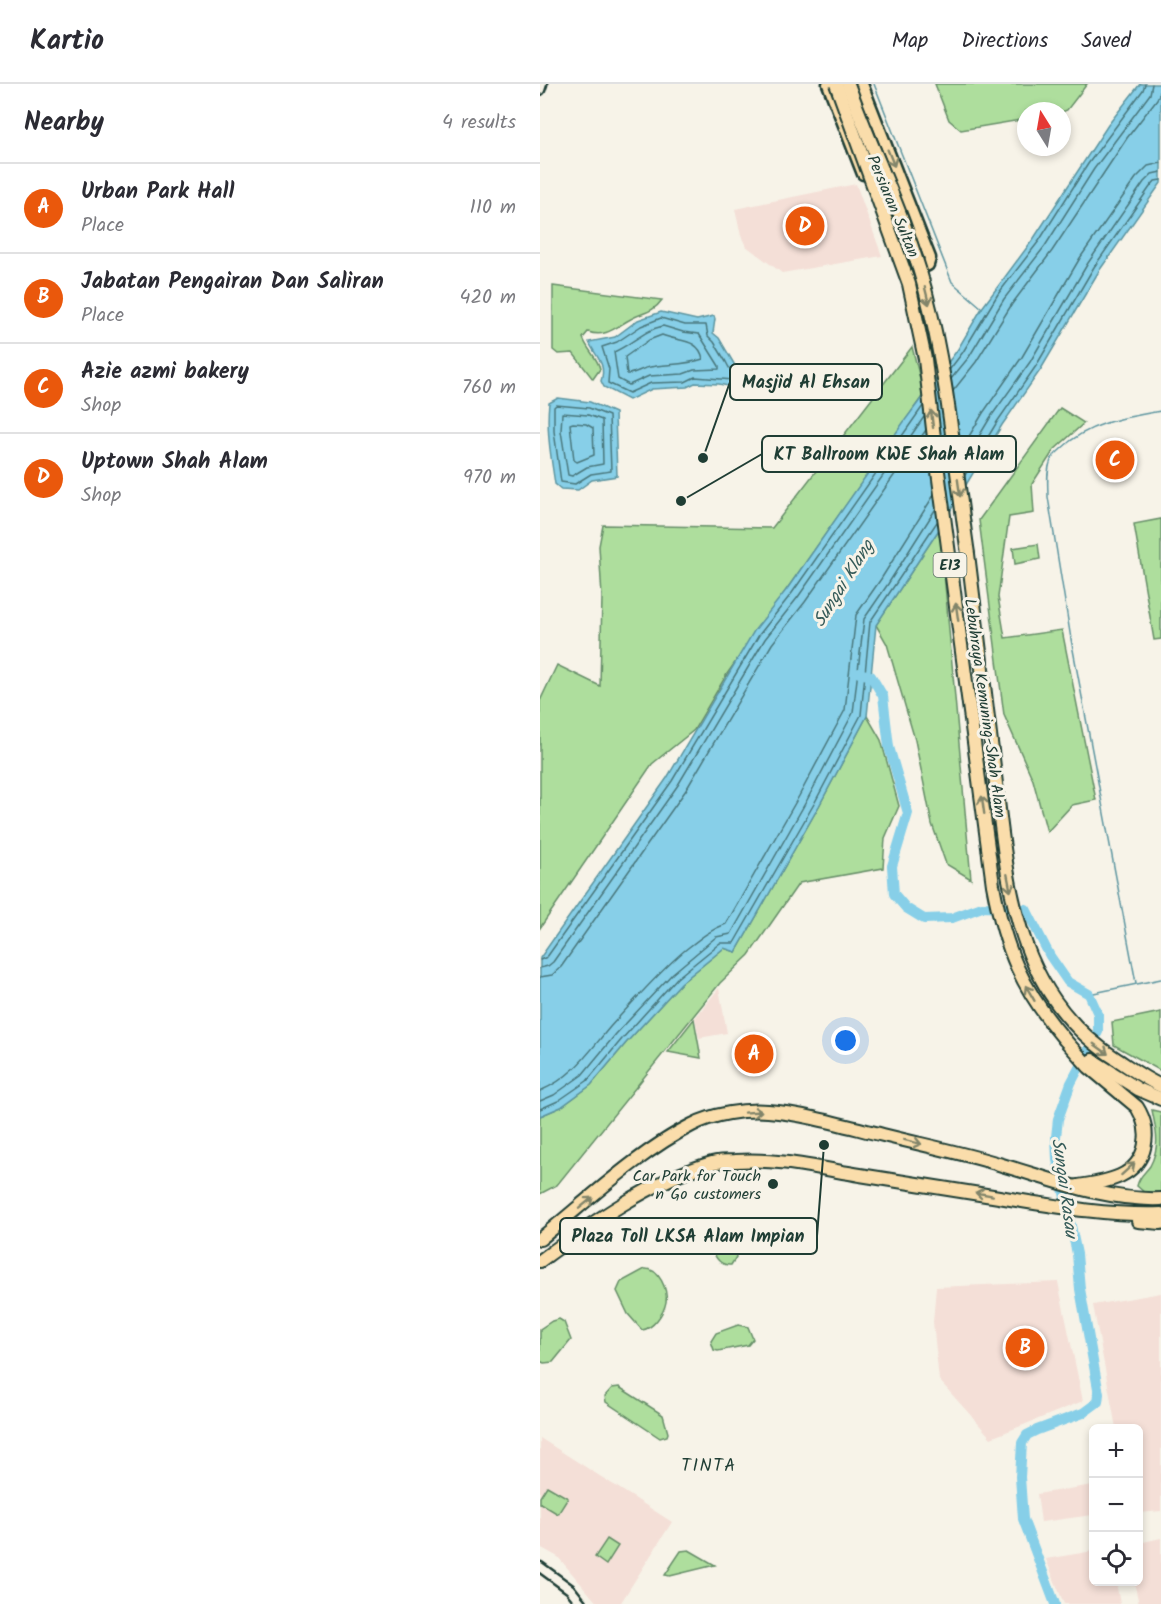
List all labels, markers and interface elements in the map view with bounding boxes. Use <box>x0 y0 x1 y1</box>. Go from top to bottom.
text: Kartio <box>30 19 104 64</box>
text: Map <box>892 25 928 58</box>
text: Directions <box>961 25 1048 58</box>
text: Saved <box>1081 25 1131 58</box>
text: Nearby <box>24 102 104 144</box>
north arrow <box>1017 102 1071 156</box>
text: 4 results <box>442 107 516 139</box>
one-way arrow <box>886 148 897 167</box>
street label: Persiaran Sultan <box>860 151 925 262</box>
text: Urban Park Hall <box>81 175 234 210</box>
text: A <box>37 192 50 224</box>
text: 110 m <box>470 192 516 224</box>
pin: D <box>786 204 824 248</box>
text: Place <box>81 210 124 242</box>
text: Jabatan Pengairan Dan Saliran <box>81 265 384 300</box>
text: B <box>37 282 50 314</box>
text: 420 m <box>459 282 516 314</box>
one-way arrow <box>921 286 933 305</box>
text: Place <box>81 300 124 332</box>
text: Azie azmi bakery <box>81 355 249 390</box>
callout: Masjid Al Ehsan <box>730 364 882 400</box>
text: Masjid Al Ehsan <box>742 369 870 398</box>
text: C <box>37 372 50 404</box>
text: 760 m <box>462 372 516 404</box>
text: Shop <box>81 390 121 422</box>
one-way arrow <box>926 409 937 429</box>
callout: KT Ballroom KWE Shah Alam <box>762 436 1016 472</box>
pin: C <box>1096 438 1134 482</box>
text: KT Ballroom KWE Shah Alam <box>774 441 1004 470</box>
text: Uptown Shah Alam <box>81 445 268 480</box>
text: D <box>37 462 50 494</box>
text: 970 m <box>463 462 516 494</box>
one-way arrow <box>953 478 964 498</box>
text: Shop <box>81 480 121 512</box>
water label: Sungai Klang <box>806 533 883 633</box>
road number: E13 <box>934 553 966 577</box>
street label: Lebuhraya Kemuning-Shah Alam <box>957 597 1012 820</box>
one-way arrow <box>951 603 962 623</box>
one-way arrow <box>977 796 988 816</box>
one-way arrow <box>1004 873 1015 892</box>
one-way arrow <box>1023 985 1035 1002</box>
your location <box>831 1026 860 1055</box>
pin: A <box>734 1032 774 1076</box>
one-way arrow <box>1093 1043 1109 1055</box>
one-way arrow <box>743 1106 763 1117</box>
one-way arrow <box>903 1137 922 1149</box>
water label: Sungai Rasau <box>1042 1137 1085 1242</box>
one-way arrow <box>1121 1162 1136 1176</box>
place label: Car Park for Touch n Go customers <box>633 1164 761 1207</box>
marker: Car Park for Touch n Go customers <box>766 1177 780 1191</box>
one-way arrow <box>975 1189 994 1200</box>
one-way arrow <box>578 1196 594 1209</box>
callout: Plaza Toll LKSA Alam Impian <box>560 1218 817 1254</box>
text: Plaza Toll LKSA Alam Impian <box>572 1223 804 1252</box>
pin: B <box>1006 1326 1044 1370</box>
map controls <box>1089 1424 1143 1586</box>
button: + <box>1089 1424 1143 1478</box>
district label: TINTA <box>681 1452 737 1481</box>
button: − <box>1089 1478 1143 1532</box>
button: locate <box>1089 1532 1143 1586</box>

